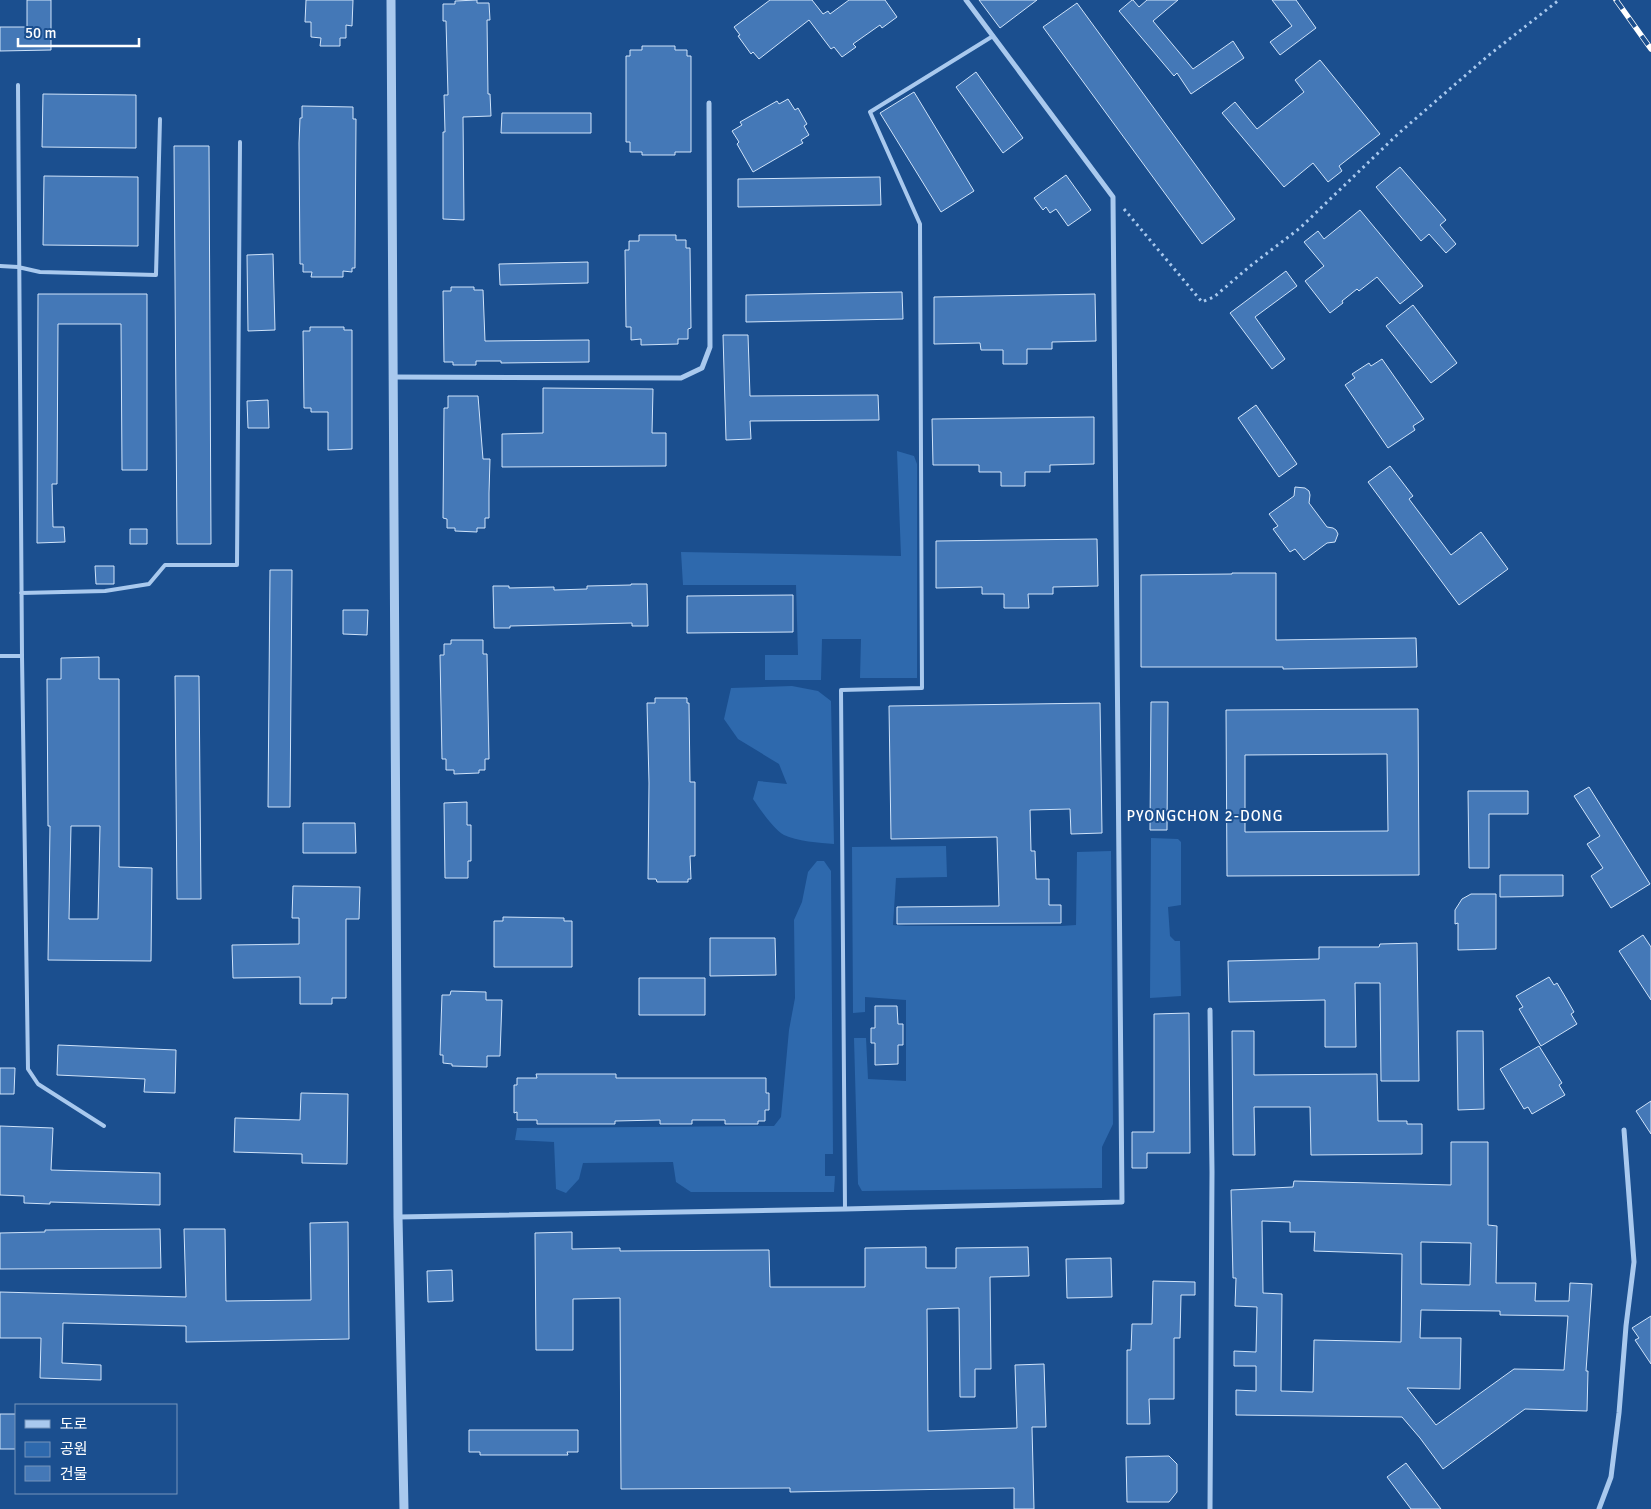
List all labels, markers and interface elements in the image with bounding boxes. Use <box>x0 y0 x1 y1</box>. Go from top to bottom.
scale bar <box>18 15 139 47</box>
text: 50 m <box>25 24 56 42</box>
district label: PYONGCHON 2-DONG <box>1127 807 1283 825</box>
legend <box>15 1404 178 1494</box>
text: 도로 <box>60 1415 88 1433</box>
text: 공원 <box>60 1440 88 1458</box>
text: 건물 <box>60 1465 88 1483</box>

